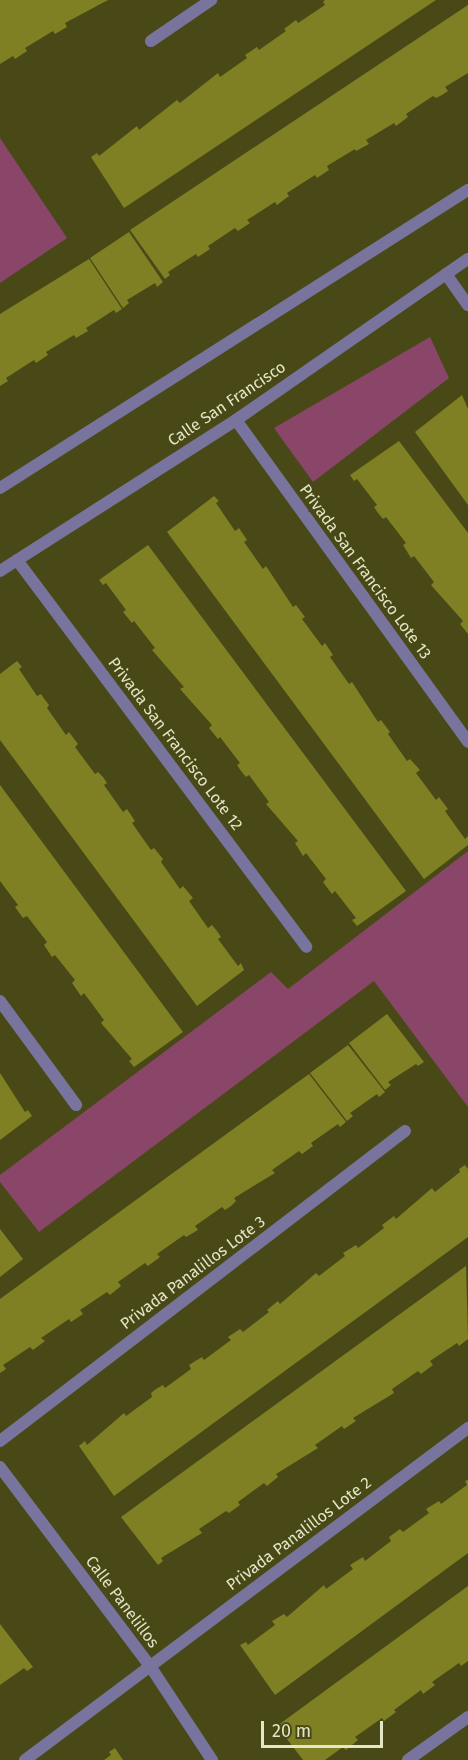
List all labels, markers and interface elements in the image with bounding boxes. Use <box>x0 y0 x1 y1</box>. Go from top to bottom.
street label: Calle San Francisco <box>164 357 290 451</box>
street label: Privada San Francisco Lote 13 <box>295 481 435 663</box>
street label: Privada San Francisco Lote 12 <box>104 654 246 834</box>
street label: Privada Panalillos Lote 3 <box>117 1212 269 1334</box>
street label: Privada Panalillos Lote 2 <box>223 1473 375 1595</box>
street label: Calle Panelillos <box>81 1552 163 1652</box>
scale bar <box>264 1709 386 1747</box>
text: 20 m <box>272 1720 311 1742</box>

